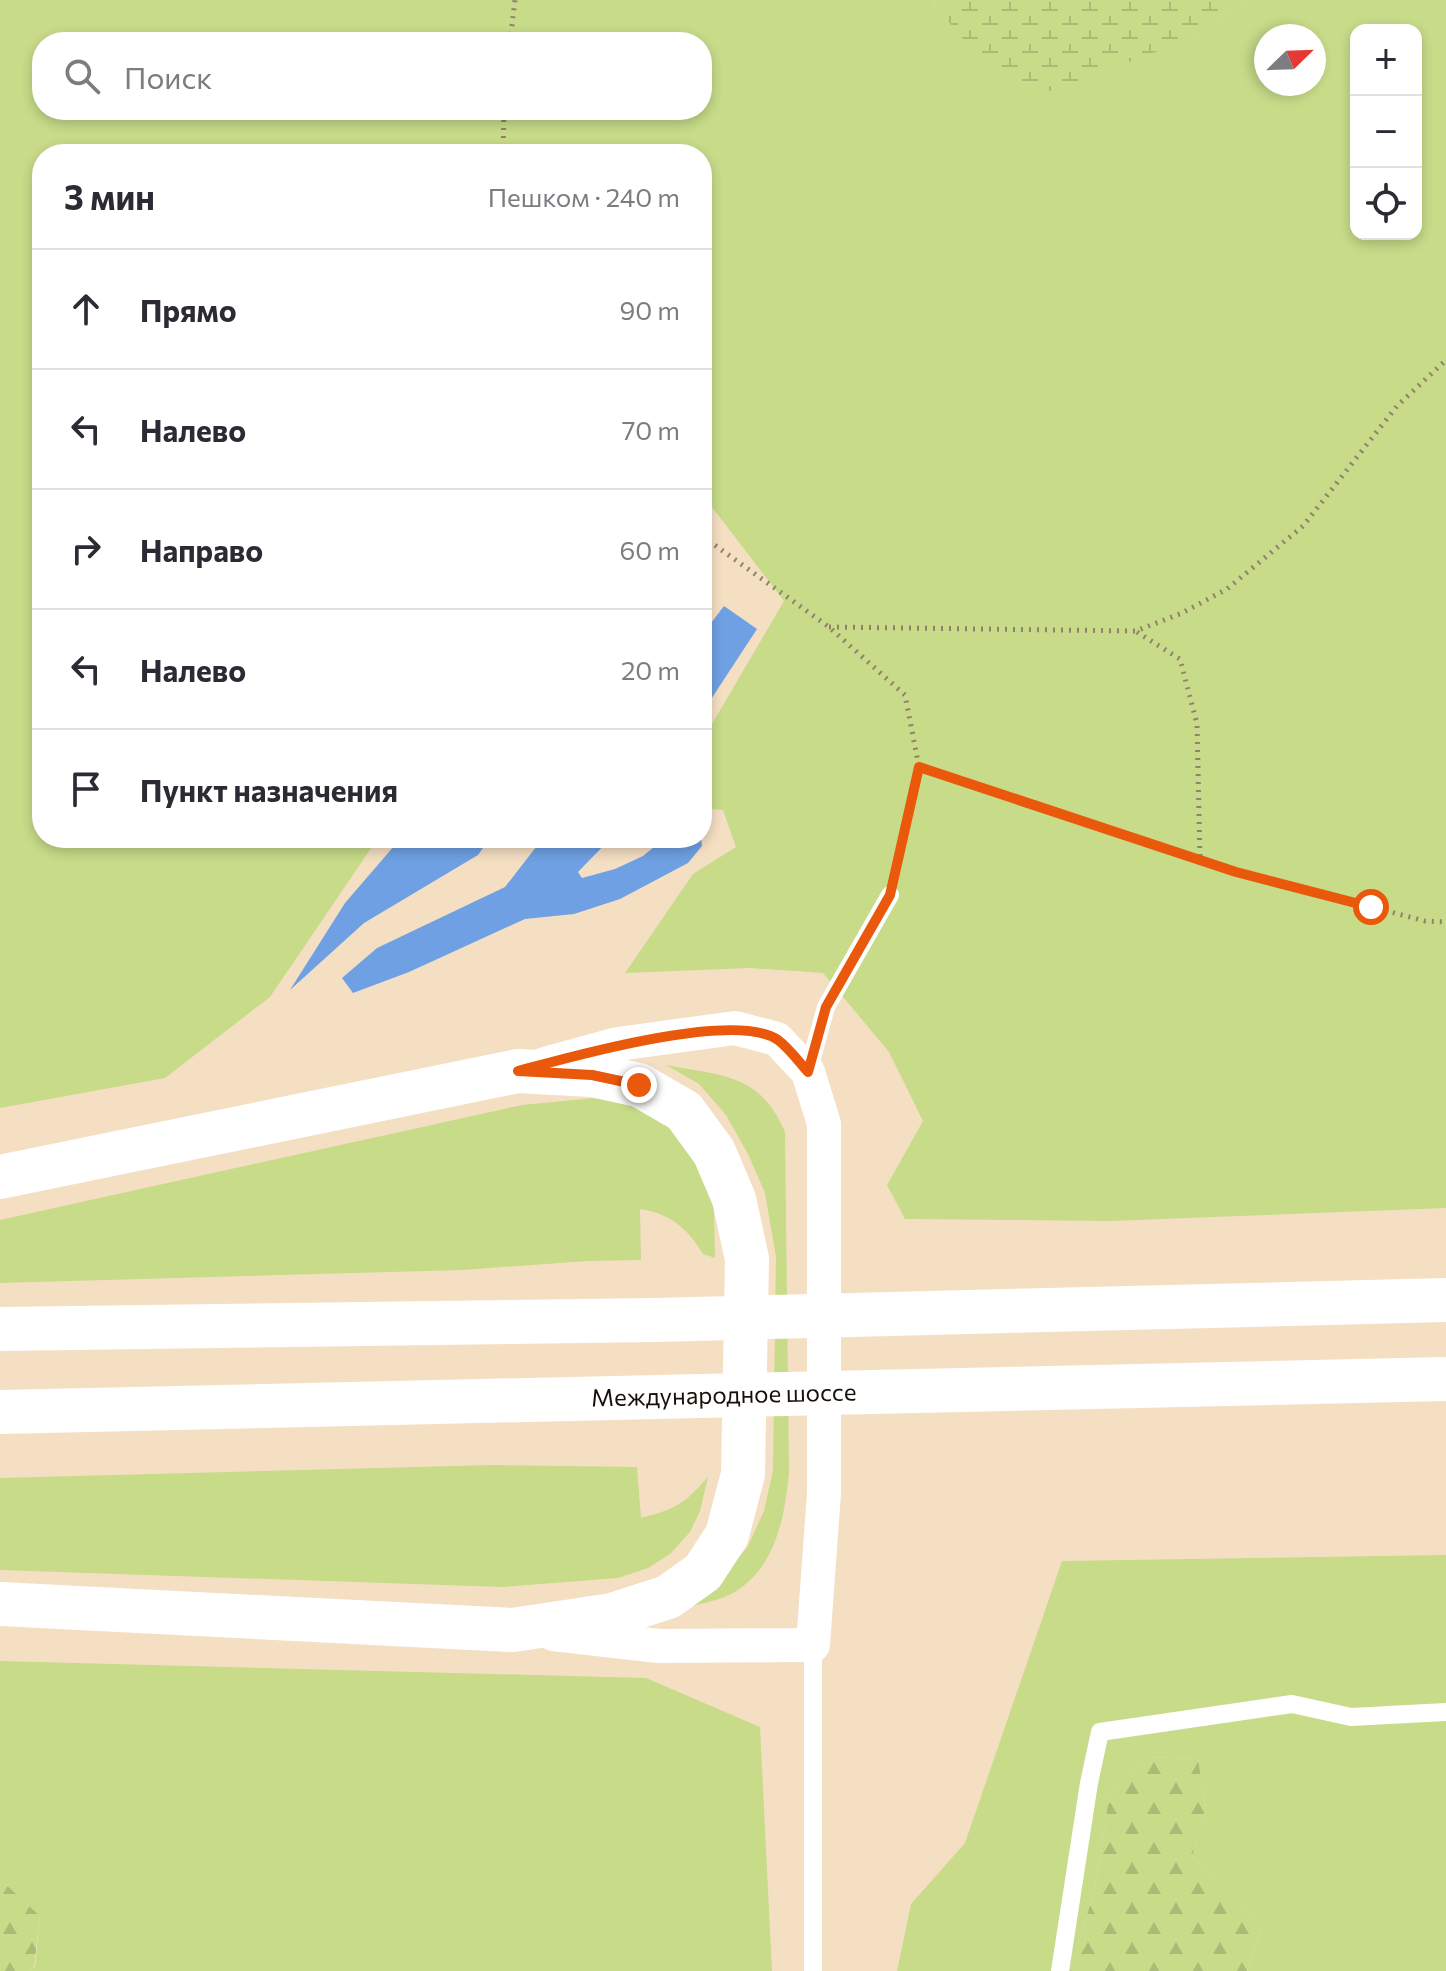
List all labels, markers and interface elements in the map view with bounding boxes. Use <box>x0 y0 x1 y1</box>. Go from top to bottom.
north arrow <box>1254 24 1326 96</box>
map controls <box>1350 24 1422 240</box>
button: + <box>1350 24 1422 96</box>
search box <box>32 32 712 120</box>
icon: search <box>60 54 104 98</box>
text: Поиск <box>124 58 212 95</box>
button: − <box>1350 96 1422 168</box>
button: locate <box>1350 168 1422 240</box>
text: 3 мин <box>64 175 155 217</box>
text: Пешком · 240 m <box>488 181 680 212</box>
icon: ahead <box>64 287 108 331</box>
text: Прямо <box>140 291 237 328</box>
text: 90 m <box>620 294 680 325</box>
icon: left <box>64 407 108 451</box>
text: Налево <box>140 411 246 448</box>
text: 70 m <box>622 414 680 445</box>
icon: right <box>64 527 108 571</box>
text: Направо <box>140 531 263 568</box>
text: 60 m <box>620 534 680 565</box>
icon: left <box>64 647 108 691</box>
text: Налево <box>140 651 246 688</box>
text: 20 m <box>621 654 680 685</box>
icon: arrive <box>64 767 108 811</box>
text: Пункт назначения <box>140 771 398 808</box>
route start <box>1353 889 1389 925</box>
route end <box>621 1067 657 1103</box>
street label: Международное шоссе <box>591 1376 857 1412</box>

